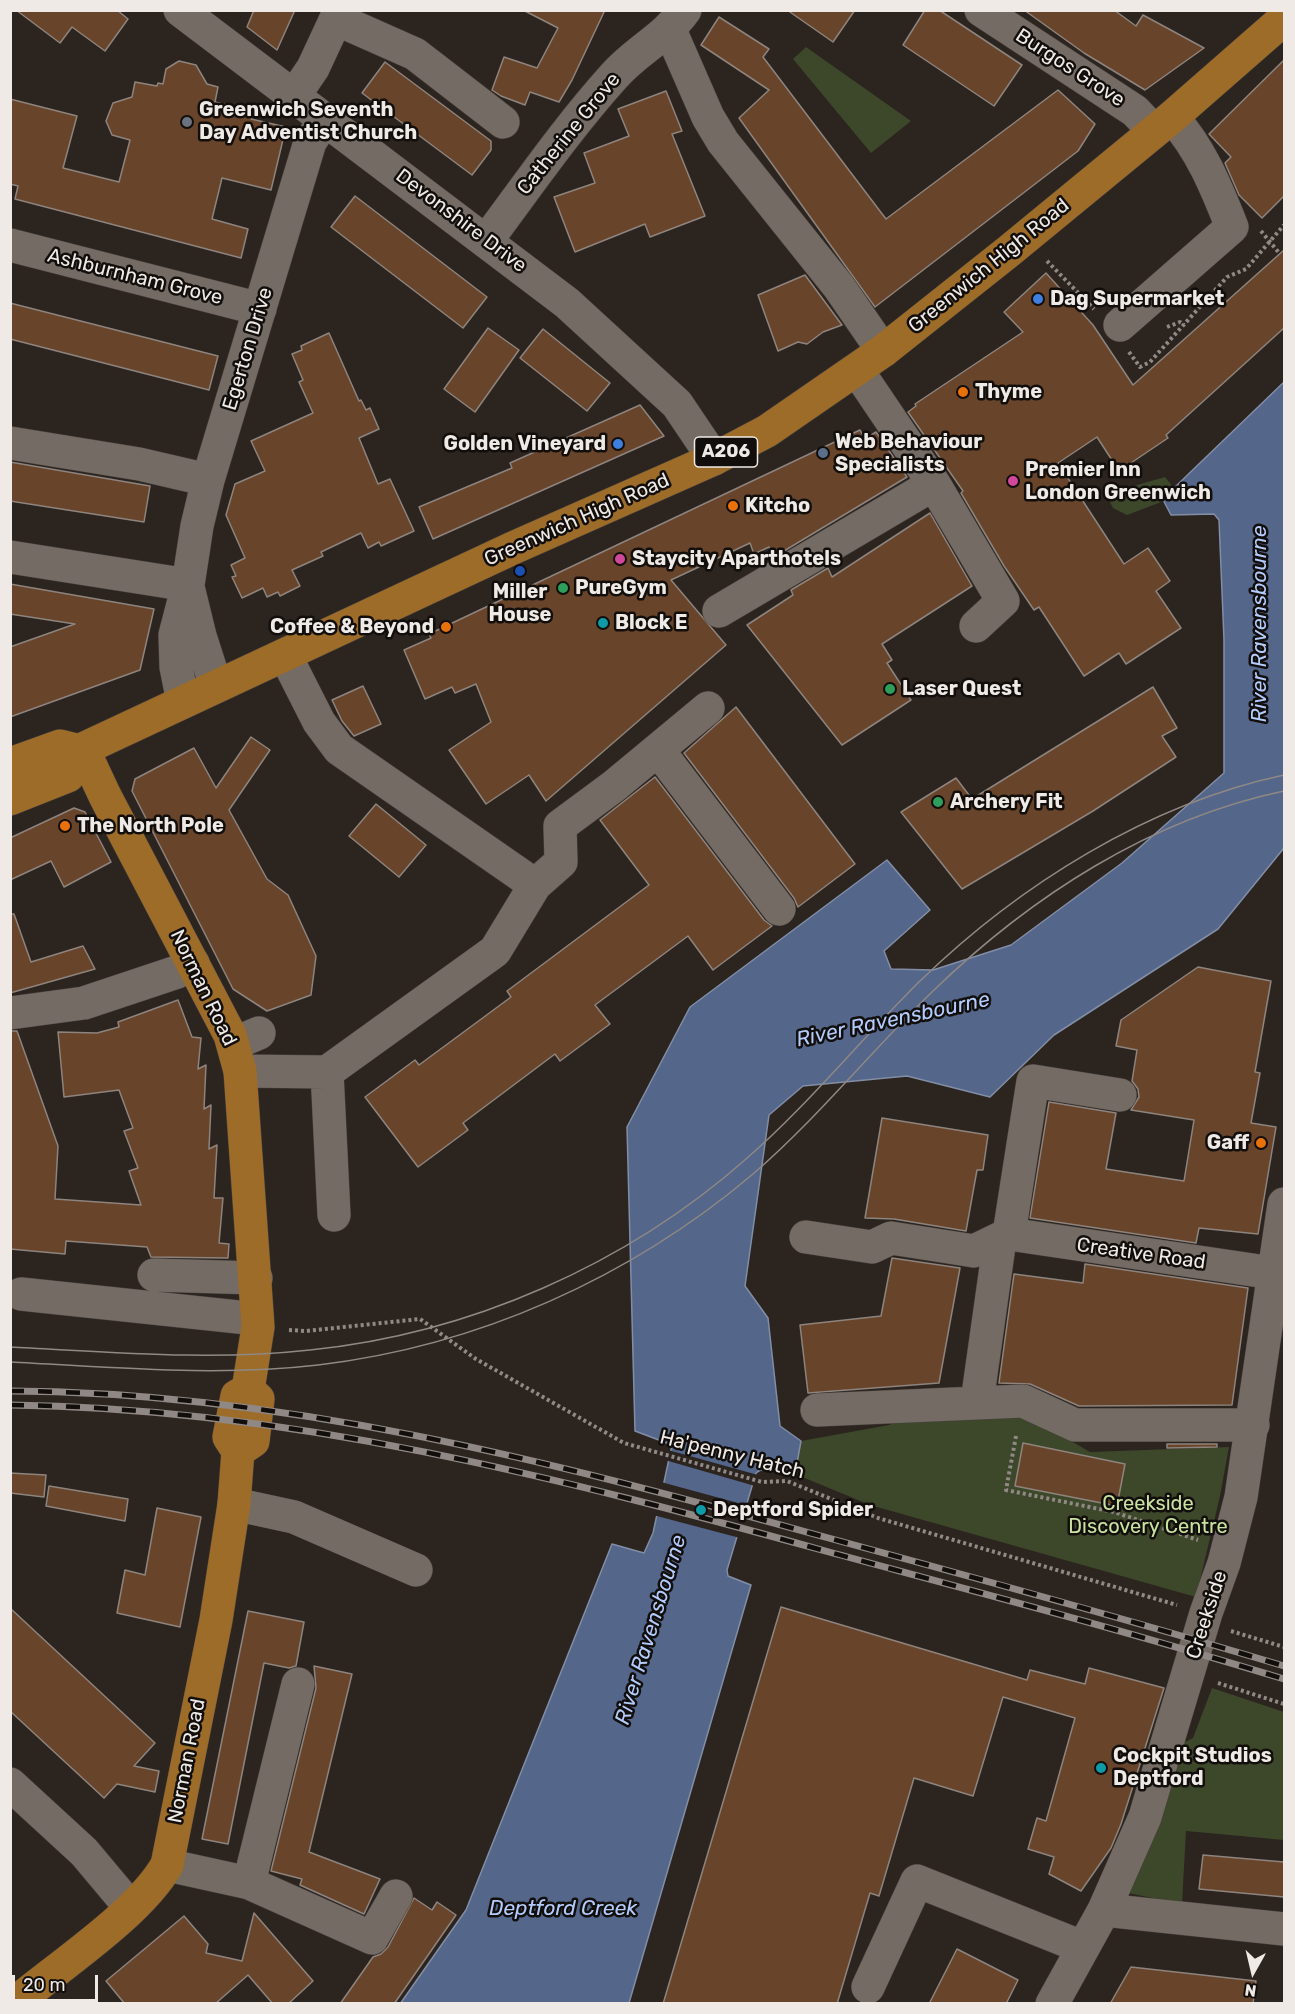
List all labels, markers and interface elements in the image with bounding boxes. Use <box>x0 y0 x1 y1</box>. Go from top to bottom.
street label: Burgos Grove <box>1011 24 1129 112</box>
street label: Catherine Grove <box>512 68 626 200</box>
place label: Greenwich Seventh Day Adventist Church <box>199 98 417 145</box>
marker: Greenwich Seventh Day Adventist Church <box>180 115 194 129</box>
street label: Devonshire Drive <box>391 164 531 278</box>
street label: Greenwich High Road <box>904 194 1074 338</box>
street label: Ashburnham Grove <box>45 244 225 310</box>
street label: Egerton Drive <box>218 285 278 413</box>
place label: Dag Supermarket <box>1050 287 1224 311</box>
marker: Dag Supermarket <box>1031 292 1045 306</box>
place label: Thyme <box>975 380 1042 404</box>
marker: Thyme <box>956 385 970 399</box>
place label: Web Behaviour Specialists <box>835 430 982 477</box>
place label: Golden Vineyard <box>443 432 606 456</box>
marker: Golden Vineyard <box>611 437 625 451</box>
road number: A206 <box>694 437 758 467</box>
marker: Web Behaviour Specialists <box>816 446 830 460</box>
place label: Premier Inn London Greenwich <box>1025 458 1211 505</box>
street label: Greenwich High Road <box>481 468 673 572</box>
marker: Premier Inn London Greenwich <box>1006 474 1020 488</box>
place label: Kitcho <box>745 494 810 518</box>
marker: Kitcho <box>726 499 740 513</box>
water label: River Ravensbourne <box>1247 525 1273 723</box>
place label: Staycity Aparthotels <box>632 547 841 571</box>
marker: Staycity Aparthotels <box>613 552 627 566</box>
marker: Miller House <box>513 564 527 578</box>
place label: PureGym <box>575 576 667 600</box>
place label: Miller House <box>489 580 551 627</box>
marker: PureGym <box>556 581 570 595</box>
place label: Block E <box>615 611 688 635</box>
place label: Coffee & Beyond <box>270 615 434 639</box>
marker: Block E <box>596 616 610 630</box>
marker: Coffee & Beyond <box>439 620 453 634</box>
place label: Laser Quest <box>902 677 1021 701</box>
marker: Laser Quest <box>883 682 897 696</box>
place label: Archery Fit <box>950 790 1063 814</box>
marker: Archery Fit <box>931 795 945 809</box>
place label: The North Pole <box>77 814 224 838</box>
marker: The North Pole <box>58 819 72 833</box>
street label: Norman Road <box>165 926 241 1050</box>
water label: River Ravensbourne <box>794 987 992 1053</box>
place label: Gaff <box>1207 1131 1249 1155</box>
marker: Gaff <box>1254 1136 1268 1150</box>
street label: Creative Road <box>1075 1233 1207 1275</box>
street label: Ha'penny Hatch <box>657 1425 807 1485</box>
park label: Creekside Discovery Centre <box>1068 1492 1228 1539</box>
place label: Deptford Spider <box>713 1498 873 1522</box>
marker: Deptford Spider <box>694 1503 708 1517</box>
water label: River Ravensbourne <box>610 1532 692 1728</box>
street label: Creekside <box>1181 1568 1233 1662</box>
street label: Norman Road <box>163 1697 211 1825</box>
place label: Cockpit Studios Deptford <box>1113 1744 1272 1791</box>
marker: Cockpit Studios Deptford <box>1094 1761 1108 1775</box>
water label: Deptford Creek <box>489 1896 637 1922</box>
north arrow <box>1223 1942 1283 2002</box>
scale bar <box>15 1963 100 2001</box>
text: 20 m <box>23 1974 65 1996</box>
text: N <box>1243 1980 1257 2001</box>

